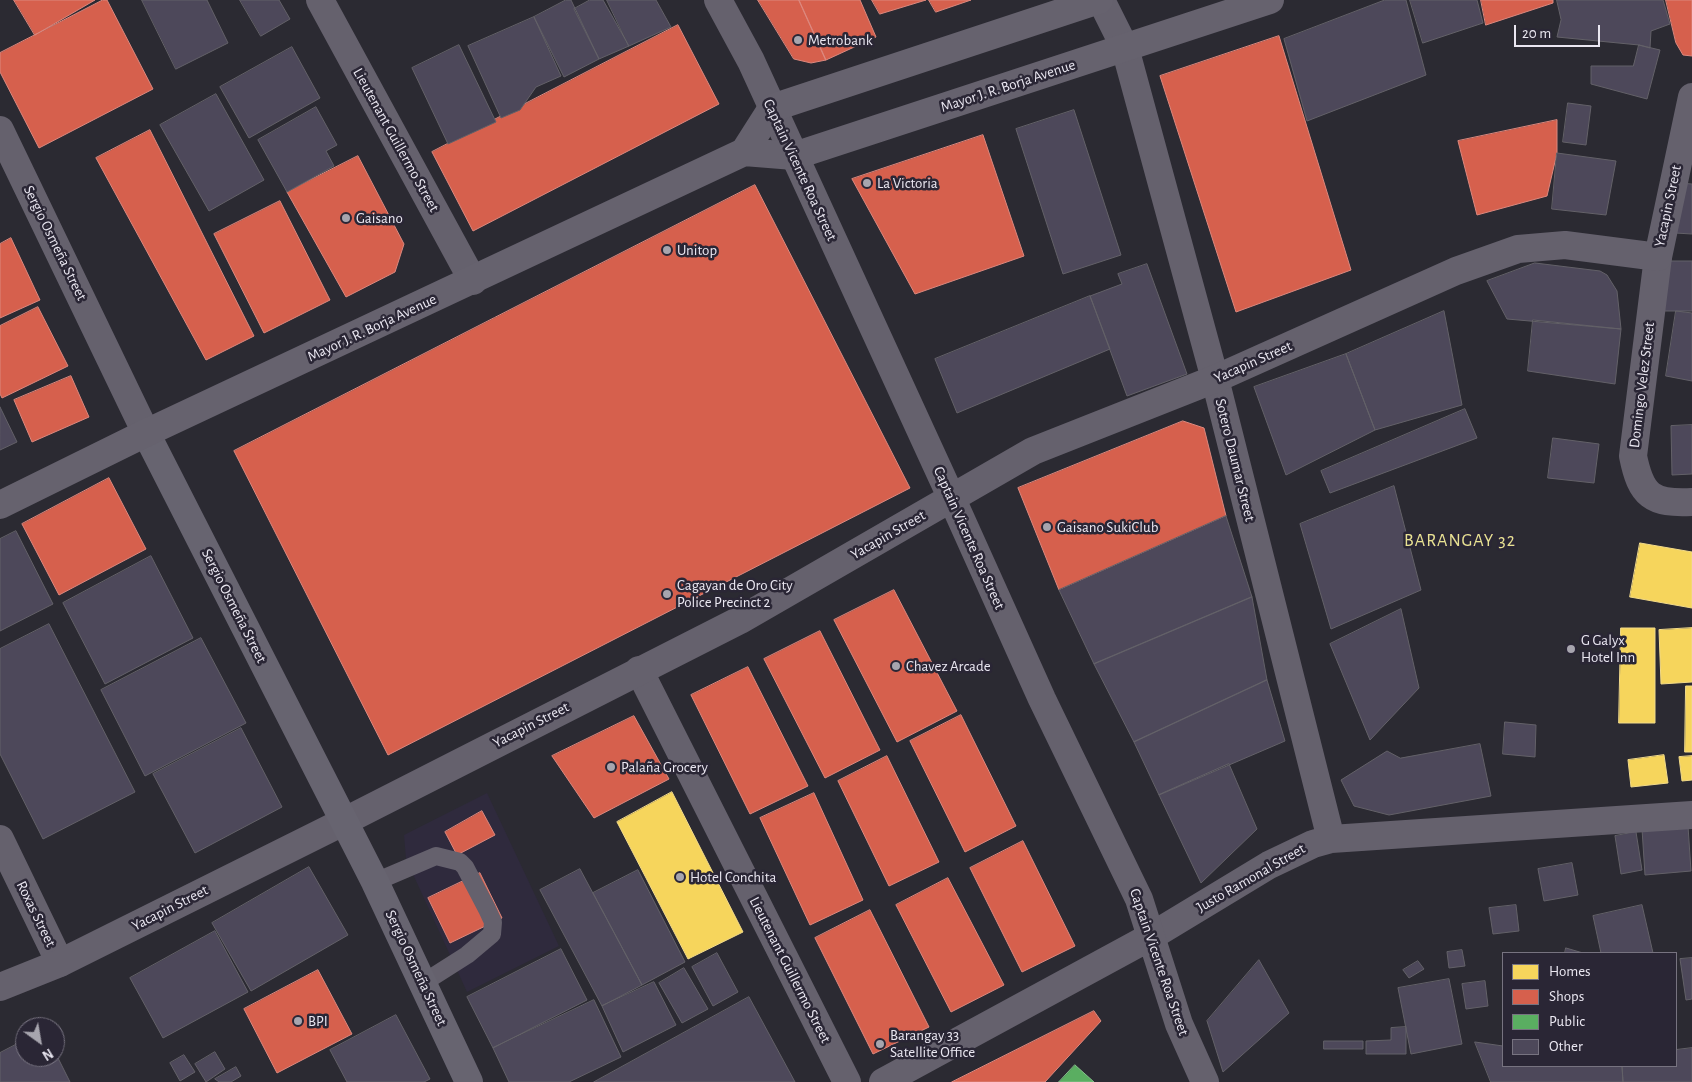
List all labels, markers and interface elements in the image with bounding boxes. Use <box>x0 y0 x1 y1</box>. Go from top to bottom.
scale bar <box>1517 15 1603 47</box>
text: 20 m <box>1522 26 1551 41</box>
place label: Metrobank <box>808 31 872 49</box>
marker: Metrobank <box>792 34 804 46</box>
street label: Mayor J. R. Borja Avenue <box>938 56 1078 116</box>
street label: Lieutenant Guillermo Street <box>349 65 443 215</box>
street label: Captain Vicente Roa Street <box>759 96 841 244</box>
street label: Yacapin Street <box>1651 163 1685 249</box>
place label: La Victoria <box>877 174 938 192</box>
marker: La Victoria <box>861 177 873 189</box>
street label: Sergio Osmeña Street <box>19 183 91 303</box>
place label: Gaisano <box>356 209 403 227</box>
marker: Gaisano <box>340 212 352 224</box>
place label: Unitop <box>677 241 717 259</box>
marker: Unitop <box>661 244 673 256</box>
street label: Mayor J. R. Borja Avenue <box>305 290 439 366</box>
street label: Domingo Velez Street <box>1625 321 1659 449</box>
street label: Yacapin Street <box>1211 337 1295 387</box>
street label: Sotero Daumar Street <box>1211 397 1259 523</box>
street label: Captain Vicente Roa Street <box>929 464 1009 612</box>
street label: Yacapin Street <box>847 506 929 564</box>
place label: Gaisano SukiClub <box>1057 518 1158 536</box>
marker: Gaisano SukiClub <box>1041 521 1053 533</box>
district label: BARANGAY 32 <box>1403 530 1517 552</box>
street label: Sergio Osmeña Street <box>197 546 271 666</box>
place label: Cagayan de Oro City Police Precinct 2 <box>677 576 793 611</box>
marker: Cagayan de Oro City Police Precinct 2 <box>661 588 673 600</box>
place label: G Galyx Hotel Inn <box>1581 631 1635 666</box>
marker: G Galyx Hotel Inn <box>1565 643 1577 655</box>
place label: Chavez Arcade <box>906 657 991 675</box>
marker: Chavez Arcade <box>890 660 902 672</box>
street label: Yacapin Street <box>490 698 572 752</box>
place label: Palaña Grocery <box>621 758 708 776</box>
marker: Palaña Grocery <box>605 761 617 773</box>
street label: Justo Ramonal Street <box>1194 840 1308 916</box>
place label: Hotel Conchita <box>690 868 776 886</box>
marker: Hotel Conchita <box>674 871 686 883</box>
street label: Roxas Street <box>12 878 60 950</box>
street label: Yacapin Street <box>129 881 211 935</box>
street label: Captain Vicente Roa Street <box>1125 886 1193 1038</box>
street label: Lieutenant Guillermo Street <box>745 894 835 1046</box>
street label: Sergio Osmeña Street <box>381 907 451 1029</box>
legend <box>1502 952 1677 1067</box>
text: Homes <box>1549 964 1591 979</box>
text: Shops <box>1549 989 1584 1004</box>
place label: BPI <box>308 1012 328 1030</box>
text: Public <box>1549 1014 1585 1029</box>
marker: BPI <box>292 1015 304 1027</box>
north arrow <box>15 1017 65 1067</box>
place label: Barangay 33 Satellite Office <box>890 1026 975 1061</box>
marker: Barangay 33 Satellite Office <box>874 1038 886 1050</box>
text: Other <box>1549 1039 1583 1054</box>
text: N <box>40 1045 55 1062</box>

